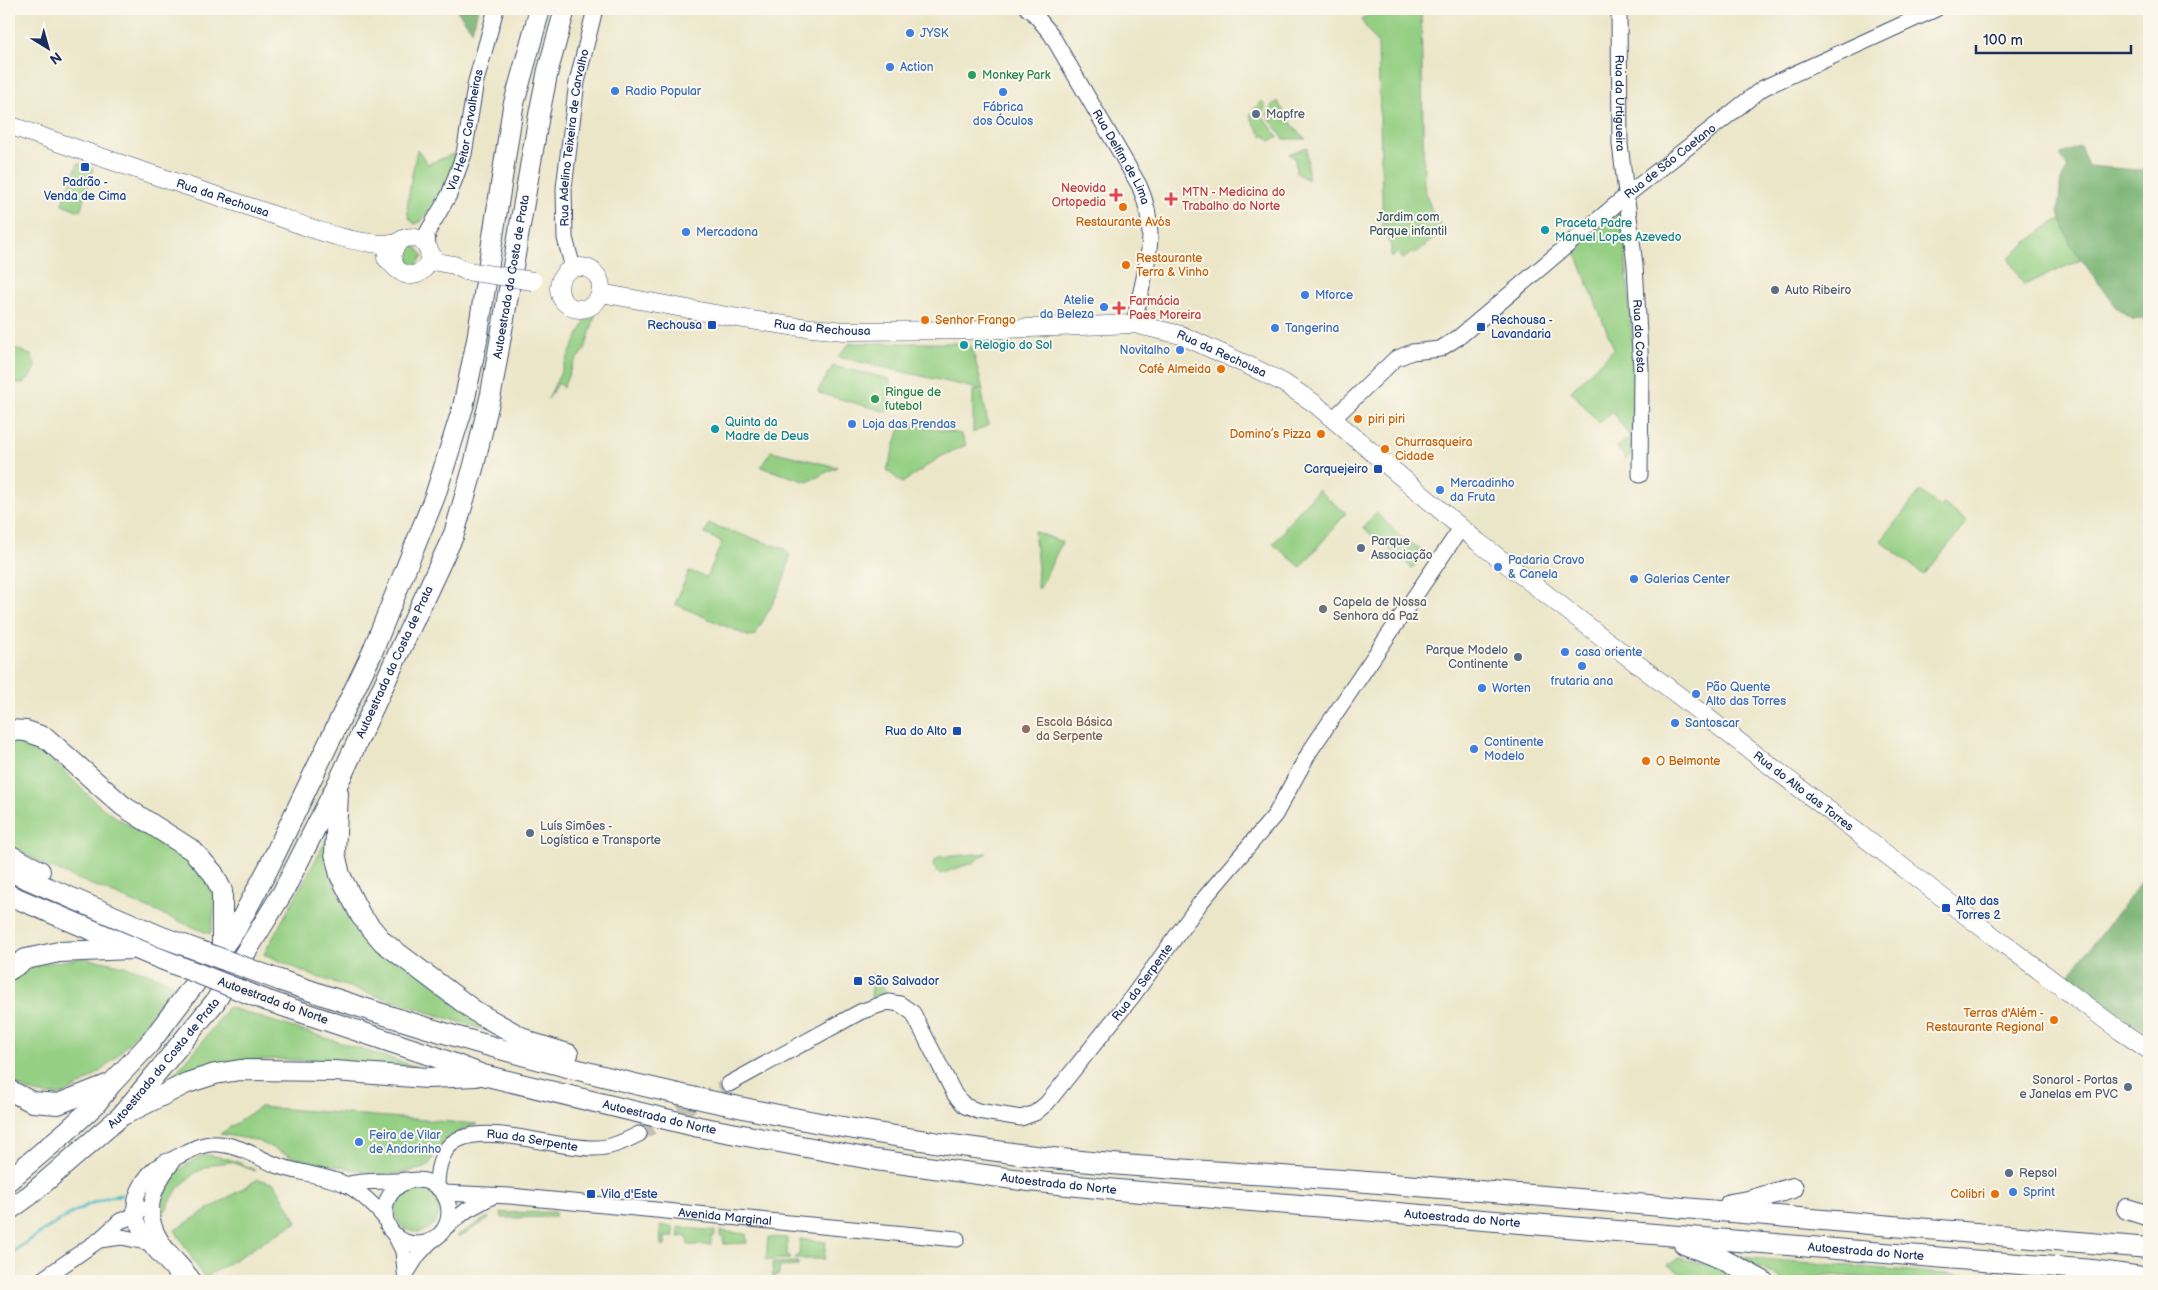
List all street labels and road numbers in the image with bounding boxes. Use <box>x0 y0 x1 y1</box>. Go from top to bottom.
street label: Rua Adelino Teixeira de Carvalho <box>556 47 592 227</box>
street label: Rua da Urtigueira <box>1612 55 1628 152</box>
street label: Via Heitor Carvalheiras <box>444 67 486 193</box>
street label: Rua Delfim de Lima <box>1089 107 1153 206</box>
street label: Rua de São Caetano <box>1621 120 1719 202</box>
street label: Rua da Rechousa <box>174 176 271 220</box>
street label: Autoestrada da Costa de Prata <box>490 193 533 360</box>
street label: Rua do Costa <box>1629 299 1649 373</box>
street label: Rua da Rechousa <box>773 316 871 339</box>
street label: Rua da Rechousa <box>1174 327 1269 381</box>
street label: Autoestrada da Costa de Prata <box>353 583 436 740</box>
street label: Rua do Alto das Torres <box>1750 748 1857 834</box>
street label: Rua da Serpente <box>1109 941 1176 1024</box>
street label: Autoestrada do Norte <box>216 974 330 1028</box>
street label: Autoestrada da Costa de Prata <box>104 995 223 1132</box>
street label: Autoestrada do Norte <box>601 1097 718 1138</box>
street label: Rua da Serpente <box>486 1127 579 1155</box>
street label: Autoestrada do Norte <box>1000 1170 1117 1197</box>
street label: Avenida Marginal <box>678 1205 772 1229</box>
street label: Autoestrada do Norte <box>1404 1206 1521 1231</box>
street label: Autoestrada do Norte <box>1807 1239 1925 1264</box>

